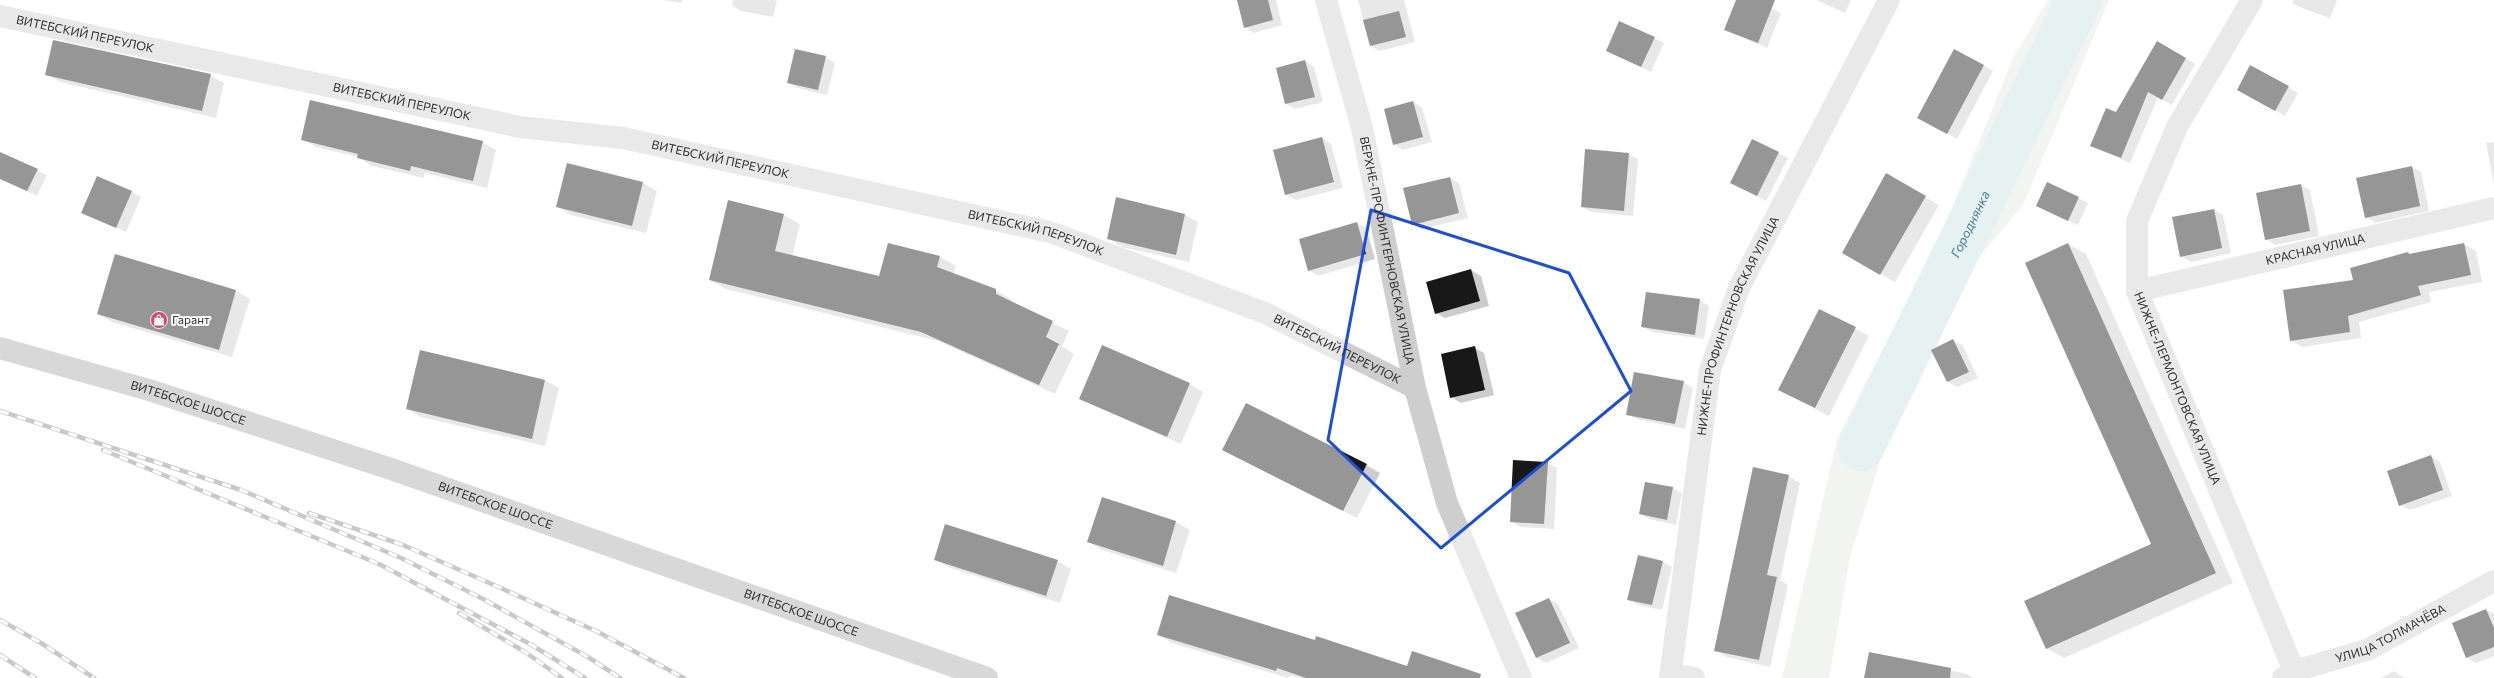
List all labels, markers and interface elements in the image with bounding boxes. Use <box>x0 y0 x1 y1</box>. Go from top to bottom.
street label: ВИТЕБСКИЙ ПЕРЕУЛОК <box>15 12 155 55</box>
street label: ВИТЕБСКИЙ ПЕРЕУЛОК <box>332 79 472 122</box>
street label: ВЕРХНЕ-ПРОФИНТЕРНОВСКАЯ УЛИЦА <box>1358 135 1418 366</box>
street label: ВИТЕБСКИЙ ПЕРЕУЛОК <box>650 137 791 180</box>
water label: Городнянка <box>1947 188 1993 260</box>
street label: ВИТЕБСКИЙ ПЕРЕУЛОК <box>967 206 1106 258</box>
street label: НИЖНЕ-ПРОФИНТЕРНОВСКАЯ УЛИЦА <box>1694 214 1781 436</box>
street label: КРАСНАЯ УЛИЦА <box>2264 230 2366 267</box>
street label: НИЖНЕ-ЛЕРМОНТОВСКАЯ УЛИЦА <box>2132 289 2224 487</box>
shop icon: Гарант <box>149 310 169 330</box>
street label: ВИТЕБСКИЙ ПЕРЕУЛОК <box>1272 311 1404 386</box>
place label: Гарант <box>172 312 210 326</box>
street label: ВИТЕБСКОЕ ШОССЕ <box>129 377 248 427</box>
street label: ВИТЕБСКОЕ ШОССЕ <box>437 478 555 531</box>
street label: ВИТЕБСКОЕ ШОССЕ <box>742 585 861 638</box>
street label: УЛИЦА ТОЛМАЧЁВА <box>2333 601 2448 665</box>

